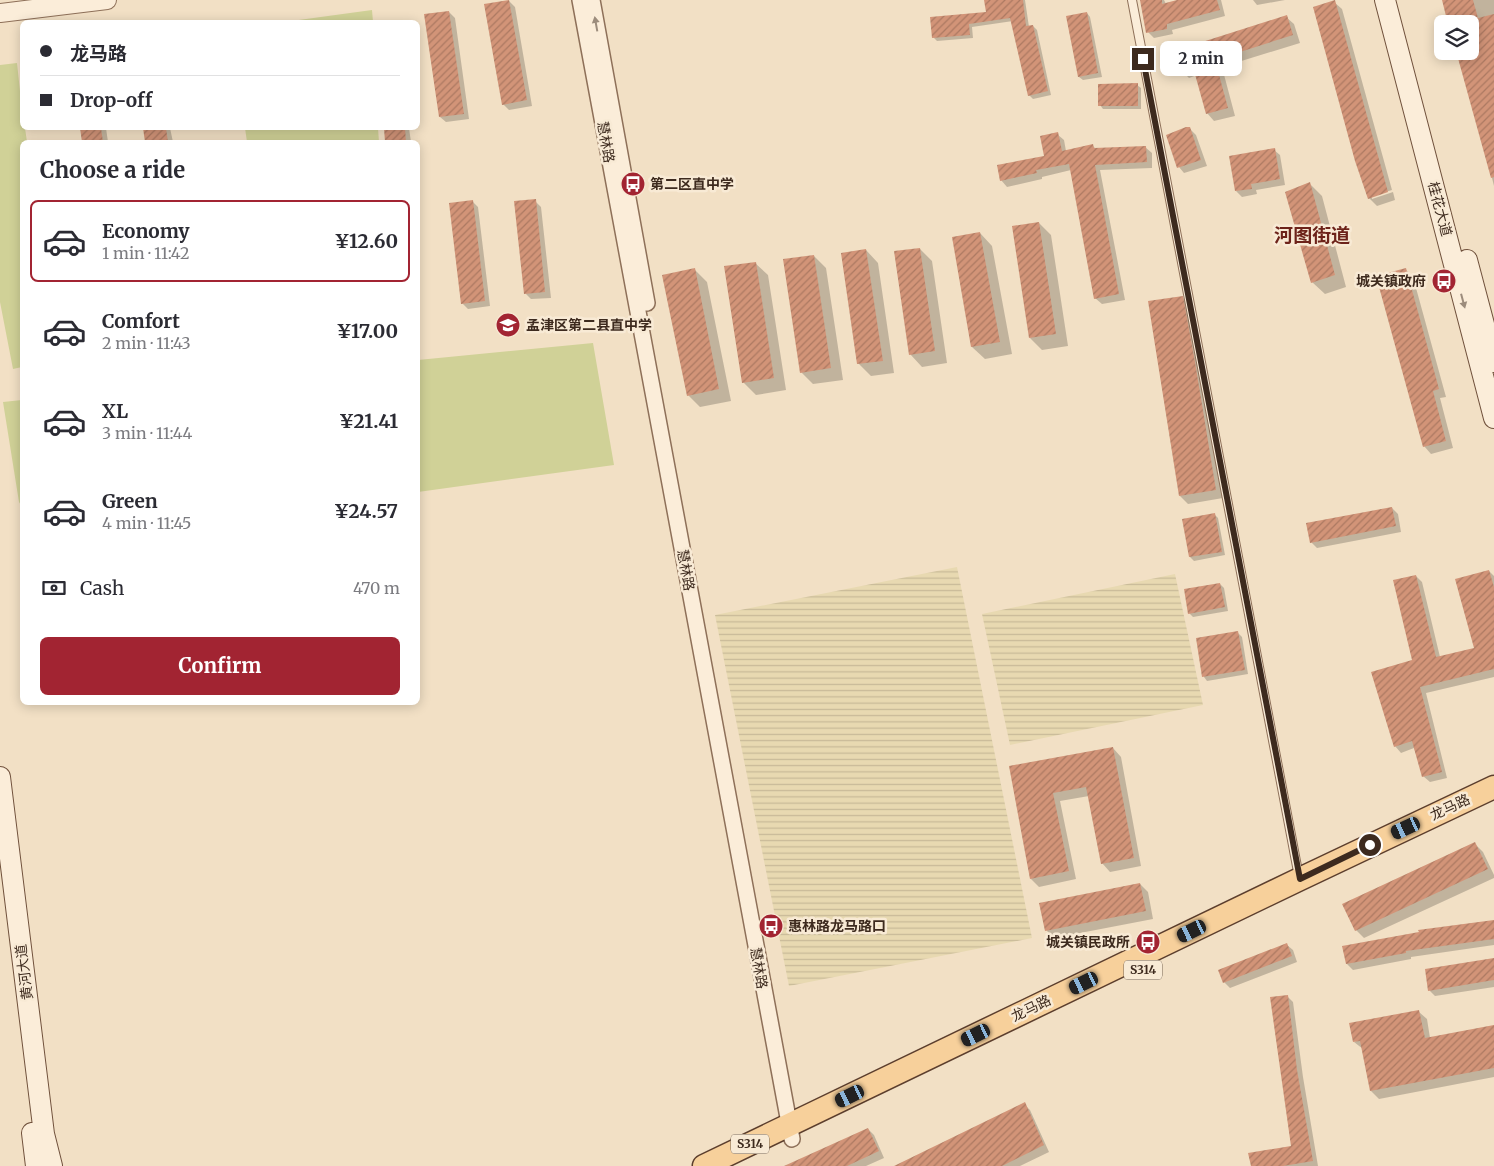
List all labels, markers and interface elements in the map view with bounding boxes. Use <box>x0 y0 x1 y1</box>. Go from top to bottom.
map controls <box>1434 15 1479 60</box>
button: layers <box>1434 15 1479 60</box>
one-way arrow <box>592 16 600 31</box>
text: 龙马路 <box>70 41 127 65</box>
callout: 2 min <box>1160 42 1243 76</box>
route end <box>1132 48 1154 70</box>
text: 2 min <box>1178 48 1224 68</box>
text: Drop-off <box>70 88 152 112</box>
street label: 慧林路 <box>593 120 619 164</box>
text: Choose a ride <box>40 156 185 184</box>
bus stop icon: 第二区直中学 <box>620 171 646 197</box>
place label: 第二区直中学 <box>650 175 734 193</box>
street label: 桂花大道 <box>1424 180 1456 238</box>
icon: car <box>42 219 87 264</box>
text: Economy <box>102 219 190 243</box>
district label: 河图街道 <box>1274 223 1350 247</box>
text: ¥12.60 <box>334 229 398 253</box>
text: 1 min · 11:42 <box>102 243 189 263</box>
bus stop icon: 城关镇政府 <box>1431 268 1457 294</box>
place label: 城关镇政府 <box>1356 272 1426 290</box>
one-way arrow <box>1460 294 1468 309</box>
icon: car <box>42 309 87 354</box>
text: Comfort <box>102 309 180 333</box>
school or university icon: 孟津区第二县直中学 <box>495 312 521 338</box>
place label: 孟津区第二县直中学 <box>526 316 652 334</box>
text: ¥17.00 <box>337 319 398 343</box>
text: 2 min · 11:43 <box>102 333 191 353</box>
icon: car <box>42 399 87 444</box>
text: XL <box>102 399 128 423</box>
text: ¥21.41 <box>339 409 398 433</box>
text: 3 min · 11:44 <box>102 423 192 443</box>
icon: car <box>42 489 87 534</box>
text: Green <box>102 489 158 513</box>
text: ¥24.57 <box>334 499 398 523</box>
text: 4 min · 11:45 <box>102 513 191 533</box>
street label: 慧林路 <box>673 548 699 592</box>
icon: cash <box>40 574 68 602</box>
text: Cash <box>80 576 124 600</box>
text: 470 m <box>353 578 400 598</box>
button: Confirm <box>40 637 400 695</box>
street label: 龙马路 <box>1427 790 1473 824</box>
car <box>1389 815 1422 841</box>
route start <box>1359 834 1381 856</box>
bus stop icon: 惠林路龙马路口 <box>758 913 784 939</box>
place label: 惠林路龙马路口 <box>788 917 886 935</box>
car <box>1175 918 1208 944</box>
bus stop icon: 城关镇民政所 <box>1135 929 1161 955</box>
place label: 城关镇民政所 <box>1046 933 1130 951</box>
street label: 黄河大道 <box>12 943 36 1001</box>
street label: 慧林路 <box>746 946 772 990</box>
road number: S314 <box>1124 960 1162 980</box>
car <box>1067 970 1100 996</box>
street label: 龙马路 <box>1008 991 1054 1025</box>
car <box>959 1022 992 1048</box>
car <box>833 1083 866 1109</box>
road number: S314 <box>731 1134 769 1154</box>

